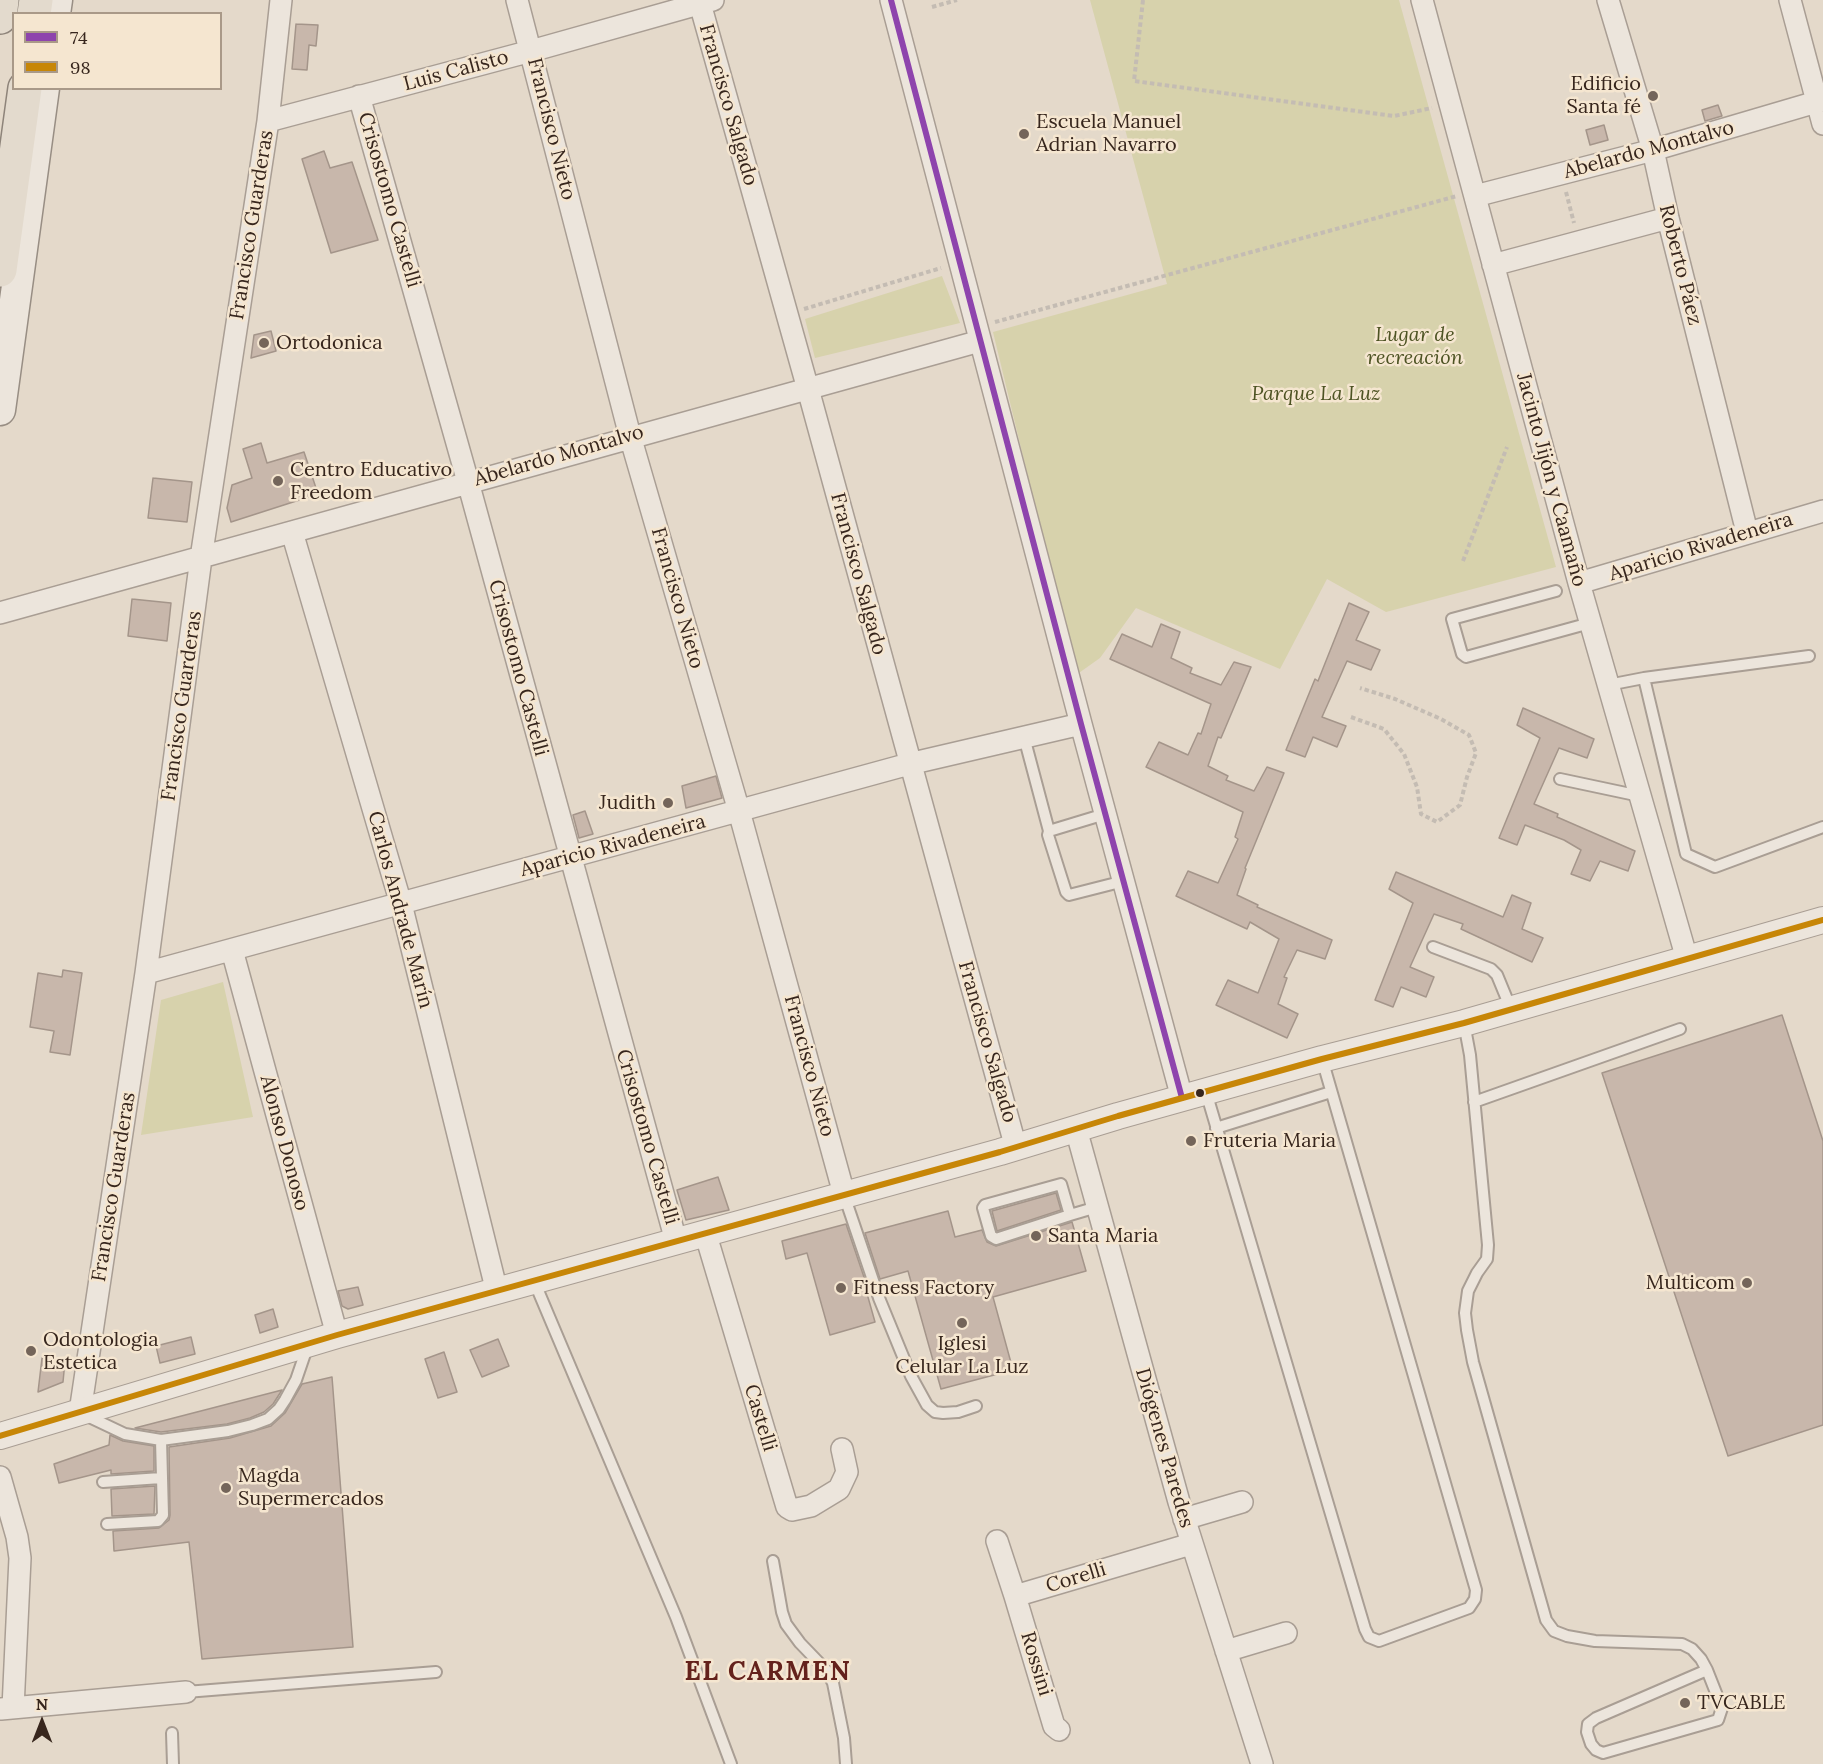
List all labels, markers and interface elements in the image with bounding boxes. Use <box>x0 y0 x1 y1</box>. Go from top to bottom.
legend <box>12 12 222 90</box>
street label: Francisco Salgado <box>693 21 763 189</box>
text: 74 <box>70 26 88 49</box>
street label: Luis Calisto <box>401 45 511 97</box>
street label: Francisco Nieto <box>522 55 580 203</box>
text: 98 <box>70 56 91 79</box>
place label: Edificio Santa fé <box>1567 72 1641 119</box>
marker: Edificio Santa fé <box>1646 89 1660 103</box>
street label: Crisostomo Castelli <box>352 110 426 290</box>
place label: Escuela Manuel Adrian Navarro <box>1036 110 1181 157</box>
street label: Abelardo Montalvo <box>1561 116 1737 184</box>
marker: Escuela Manuel Adrian Navarro <box>1017 127 1031 141</box>
street label: Francisco Guarderas <box>225 128 279 322</box>
street label: Roberto Páez <box>1653 202 1707 328</box>
park label: Lugar de recreación <box>1367 323 1463 370</box>
place label: Ortodonica <box>276 331 382 355</box>
marker: Ortodonica <box>257 336 271 350</box>
street label: Jacinto Jijón y Caamaño <box>1511 371 1591 589</box>
park label: Parque La Luz <box>1251 382 1381 406</box>
street label: Abelardo Montalvo <box>471 420 647 492</box>
place label: Centro Educativo Freedom <box>290 458 452 505</box>
marker: Centro Educativo Freedom <box>271 474 285 488</box>
street label: Francisco Salgado <box>825 490 891 658</box>
street label: Aparicio Rivadeneira <box>1606 508 1796 586</box>
street label: Francisco Nieto <box>645 525 709 671</box>
street label: Crisostomo Castelli <box>483 577 553 759</box>
street label: Francisco Guarderas <box>157 609 207 803</box>
place label: Judith <box>599 791 656 815</box>
marker: Judith <box>661 796 675 810</box>
street label: Carlos Andrade Marín <box>362 809 438 1011</box>
street label: Aparicio Rivadeneira <box>518 810 708 882</box>
street label: Francisco Salgado <box>952 958 1022 1126</box>
street label: Francisco Nieto <box>779 992 839 1140</box>
street label: Crisostomo Castelli <box>610 1047 684 1227</box>
street label: Alonso Donoso <box>254 1073 314 1213</box>
unlabelled marker <box>1194 1087 1206 1099</box>
street label: Francisco Guarderas <box>87 1090 141 1284</box>
place label: Fruteria Maria <box>1203 1129 1336 1153</box>
marker: Fruteria Maria <box>1184 1134 1198 1148</box>
place label: Santa Maria <box>1048 1224 1158 1248</box>
marker: Santa Maria <box>1029 1229 1043 1243</box>
place label: Multicom <box>1646 1271 1735 1295</box>
place label: Fitness Factory <box>853 1276 994 1300</box>
marker: Multicom <box>1740 1276 1754 1290</box>
marker: Fitness Factory <box>834 1281 848 1295</box>
marker: Iglesi Celular La Luz <box>955 1316 969 1330</box>
place label: Odontologia Estetica <box>43 1328 158 1375</box>
place label: Iglesi Celular La Luz <box>895 1332 1029 1379</box>
marker: Odontologia Estetica <box>24 1344 38 1358</box>
street label: Diógenes Paredes <box>1130 1365 1198 1531</box>
street label: Castelli <box>738 1382 782 1454</box>
place label: Magda Supermercados <box>238 1464 384 1511</box>
marker: Magda Supermercados <box>219 1481 233 1495</box>
street label: Corelli <box>1043 1558 1109 1598</box>
street label: Rossini <box>1015 1629 1057 1699</box>
district label: EL CARMEN <box>685 1657 851 1689</box>
place label: TVCABLE <box>1697 1691 1786 1715</box>
north arrow <box>12 1692 72 1752</box>
text: N <box>36 1694 48 1714</box>
marker: TVCABLE <box>1678 1696 1692 1710</box>

